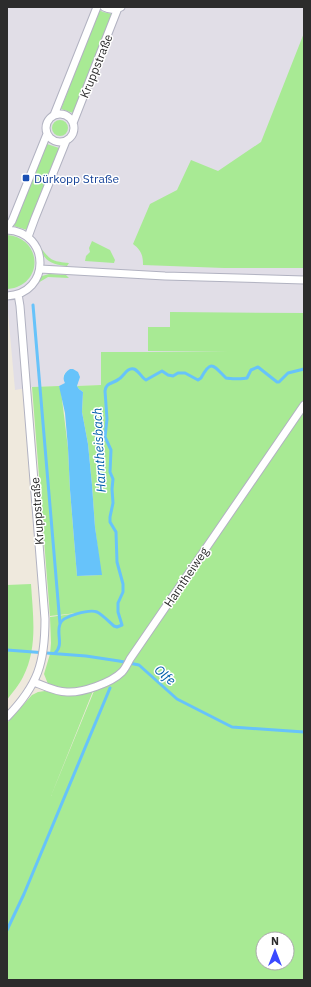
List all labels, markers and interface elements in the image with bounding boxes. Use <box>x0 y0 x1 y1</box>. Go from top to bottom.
street label: Kruppstraße <box>76 31 116 100</box>
place label: Dürkopp Straße <box>34 171 119 186</box>
marker: Dürkopp Straße <box>21 173 31 183</box>
water label: Harntheisbach <box>88 407 110 493</box>
street label: Kruppstraße <box>27 476 47 545</box>
street label: Harntheiweg <box>161 544 212 610</box>
water label: Olfe <box>151 661 179 689</box>
north arrow <box>255 931 295 971</box>
text: N <box>271 934 279 948</box>

